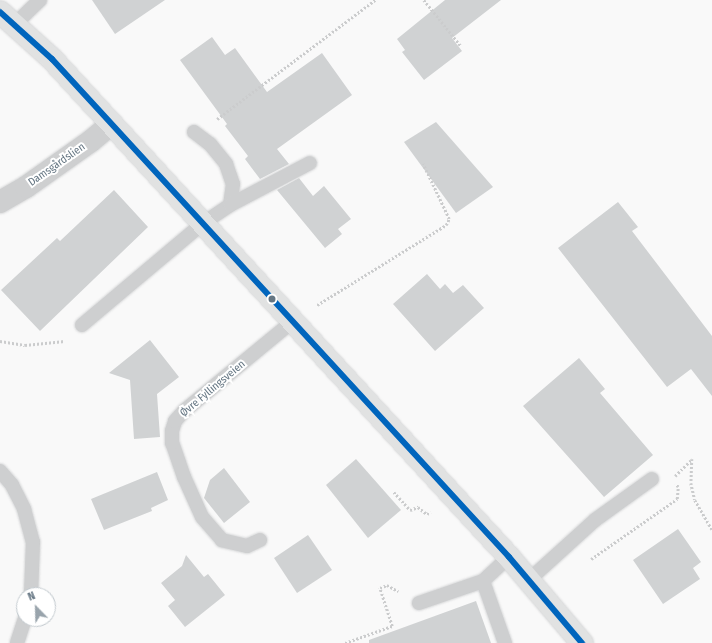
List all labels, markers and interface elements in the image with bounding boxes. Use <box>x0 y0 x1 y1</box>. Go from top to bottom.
street label: Damsgårdslien <box>26 141 88 189</box>
unlabelled marker <box>267 294 277 304</box>
street label: Øvre Fyllingsveien <box>178 358 248 420</box>
north arrow <box>16 587 56 627</box>
text: N <box>26 589 37 604</box>

